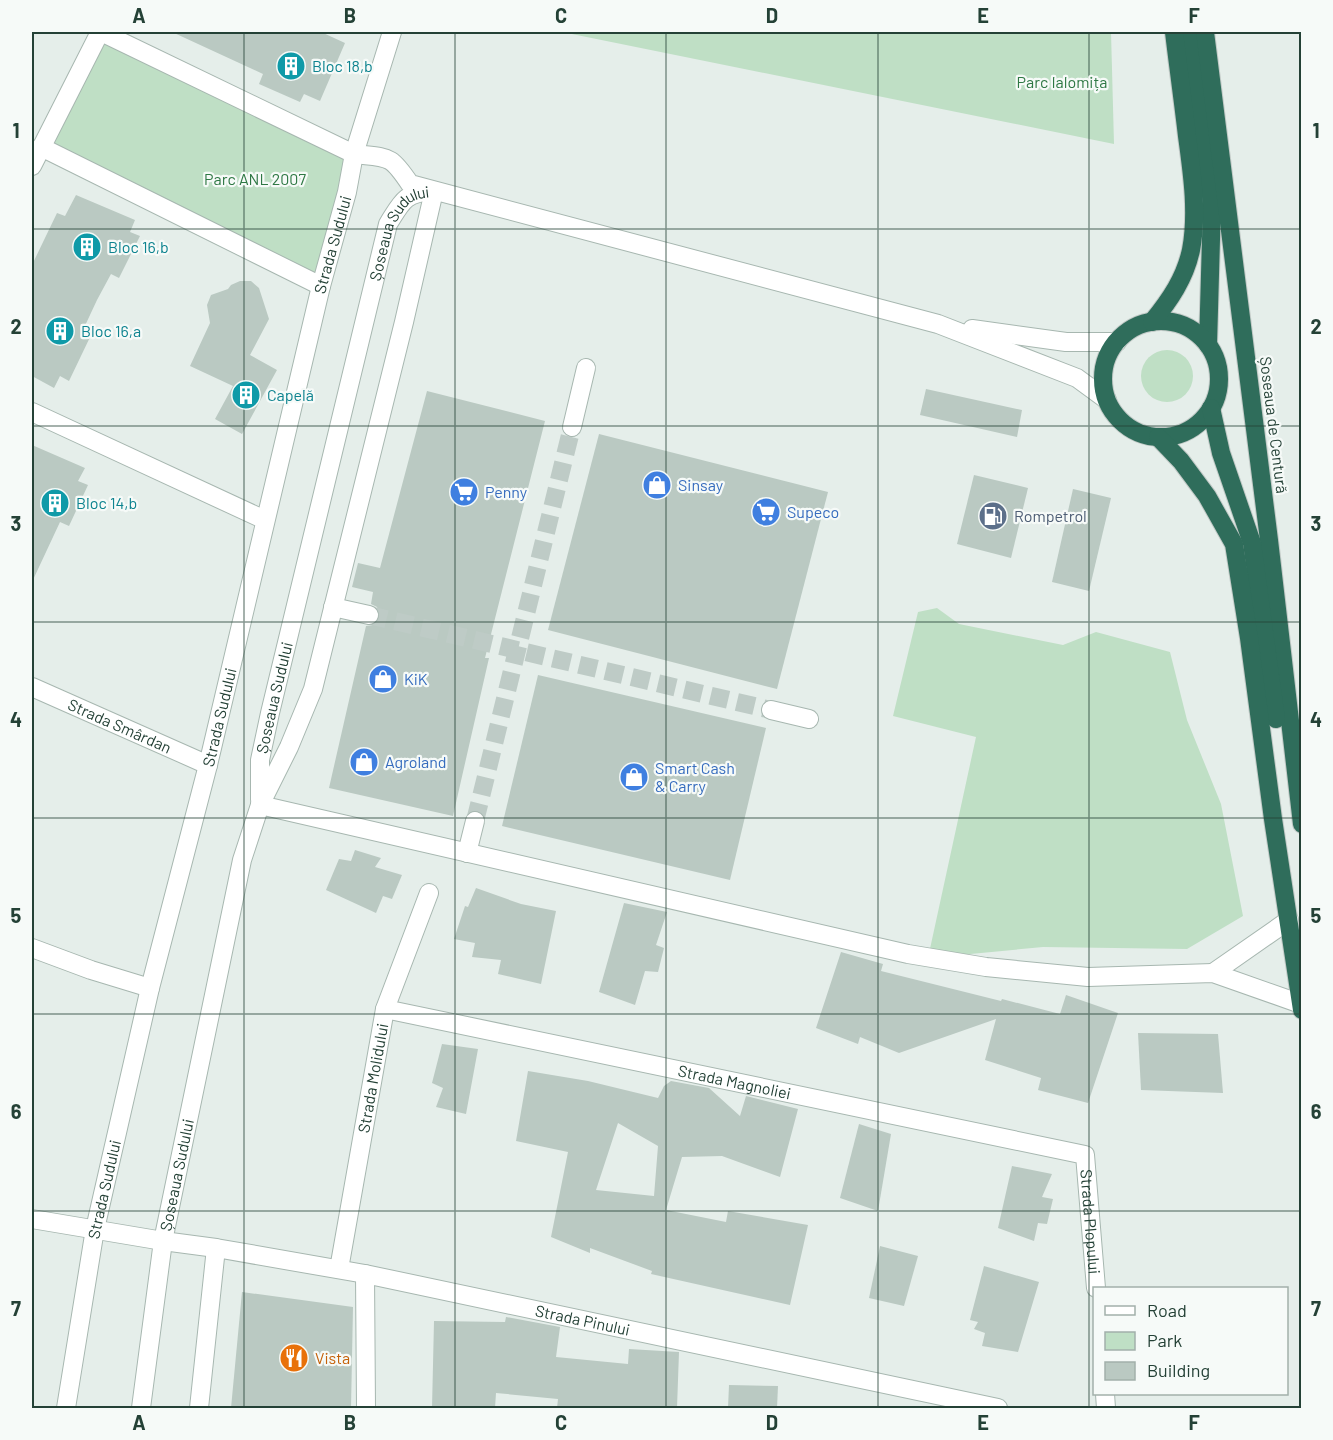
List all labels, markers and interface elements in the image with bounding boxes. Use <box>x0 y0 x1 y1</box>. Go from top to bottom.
text: A <box>132 3 146 27</box>
text: B <box>344 3 356 27</box>
text: C <box>555 3 567 27</box>
text: D <box>766 3 778 27</box>
text: E <box>977 3 989 27</box>
text: F <box>1188 3 1200 27</box>
building icon: Bloc 18,b <box>275 50 307 82</box>
place label: Bloc 18,b <box>312 56 373 75</box>
park label: Parc Ialomița <box>1017 72 1107 91</box>
text: 1 <box>12 118 20 142</box>
text: 1 <box>1312 118 1320 142</box>
park label: Parc ANL 2007 <box>204 169 306 188</box>
street label: Șoseaua Sudului <box>365 181 430 283</box>
street label: Strada Sudului <box>310 193 355 295</box>
building icon: Bloc 16,b <box>71 231 103 263</box>
place label: Bloc 16,b <box>108 237 169 256</box>
text: 2 <box>10 314 22 338</box>
text: 2 <box>1310 314 1322 338</box>
building icon: Bloc 16,a <box>44 315 76 347</box>
place label: Bloc 16,a <box>81 321 141 340</box>
street label: Șoseaua de Centură <box>1257 355 1292 495</box>
building icon: Capelă <box>230 379 262 411</box>
place label: Capelă <box>267 385 314 404</box>
shop icon: Sinsay <box>641 469 673 501</box>
place label: Sinsay <box>678 475 724 494</box>
supermarket icon: Penny <box>448 476 480 508</box>
place label: Penny <box>485 482 528 501</box>
building icon: Bloc 14,b <box>39 487 71 519</box>
place label: Bloc 14,b <box>76 493 137 512</box>
supermarket icon: Supeco <box>750 496 782 528</box>
fuel station icon: Rompetrol <box>977 500 1009 532</box>
place label: Supeco <box>787 502 839 521</box>
place label: Rompetrol <box>1014 506 1087 525</box>
text: 3 <box>11 511 21 535</box>
text: 3 <box>1311 511 1321 535</box>
street label: Șoseaua Sudului <box>252 640 296 755</box>
shop icon: KiK <box>367 663 399 695</box>
street label: Strada Sudului <box>198 666 240 768</box>
place label: KiK <box>404 669 428 688</box>
street label: Strada Smârdan <box>65 694 175 757</box>
text: 4 <box>10 707 22 731</box>
text: 4 <box>1310 707 1322 731</box>
shop icon: Agroland <box>348 746 380 778</box>
place label: Agroland <box>385 752 447 771</box>
place label: Smart Cash & Carry <box>655 758 735 795</box>
shop icon: Smart Cash & Carry <box>618 761 650 793</box>
text: 5 <box>11 903 22 927</box>
text: 5 <box>1311 903 1322 927</box>
street label: Strada Molidului <box>353 1022 391 1134</box>
street label: Strada Magnoliei <box>676 1060 793 1102</box>
text: 6 <box>11 1099 22 1123</box>
text: 6 <box>1311 1099 1322 1123</box>
street label: Șoseaua Sudului <box>155 1117 197 1233</box>
street label: Strada Sudului <box>84 1138 124 1240</box>
street label: Strada Plopului <box>1077 1169 1105 1275</box>
legend <box>1093 1287 1288 1395</box>
text: 7 <box>11 1296 21 1320</box>
text: 7 <box>1311 1296 1321 1320</box>
text: Road <box>1147 1299 1187 1321</box>
street label: Strada Pinului <box>534 1300 632 1339</box>
text: Park <box>1147 1329 1182 1351</box>
restaurant icon: Vista <box>278 1342 310 1374</box>
place label: Vista <box>315 1348 350 1367</box>
text: Building <box>1147 1359 1210 1381</box>
text: A <box>132 1410 146 1434</box>
text: B <box>344 1410 356 1434</box>
text: C <box>555 1410 567 1434</box>
text: D <box>766 1410 778 1434</box>
text: E <box>977 1410 989 1434</box>
text: F <box>1188 1410 1200 1434</box>

